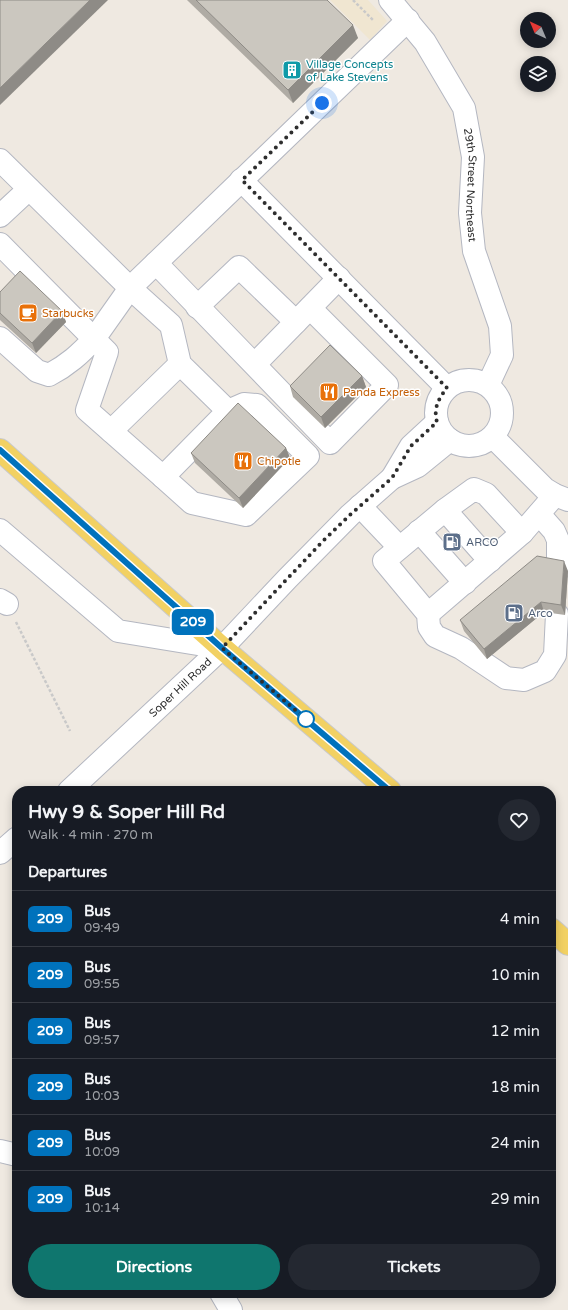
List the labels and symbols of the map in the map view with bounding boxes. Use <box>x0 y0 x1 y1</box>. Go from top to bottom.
north arrow <box>520 12 556 48</box>
place label: Village Concepts of Lake Stevens <box>306 58 393 84</box>
building icon: Village Concepts of Lake Stevens <box>281 59 303 81</box>
your location <box>312 93 332 113</box>
street label: 29th Street Northeast <box>461 127 479 243</box>
cafe icon: Starbucks <box>17 302 39 324</box>
place label: Starbucks <box>42 307 94 320</box>
restaurant icon: Panda Express <box>318 381 340 403</box>
place label: Panda Express <box>343 386 420 399</box>
restaurant icon: Chipotle <box>232 450 254 472</box>
place label: Chipotle <box>257 455 301 468</box>
fuel station icon: ARCO <box>441 531 463 553</box>
place label: ARCO <box>466 536 498 549</box>
fuel station icon: Arco <box>503 602 525 624</box>
place label: Arco <box>528 607 553 620</box>
line badge: 209 <box>170 609 216 635</box>
street label: Soper Hill Road <box>146 655 214 720</box>
unlabelled marker <box>297 710 315 728</box>

